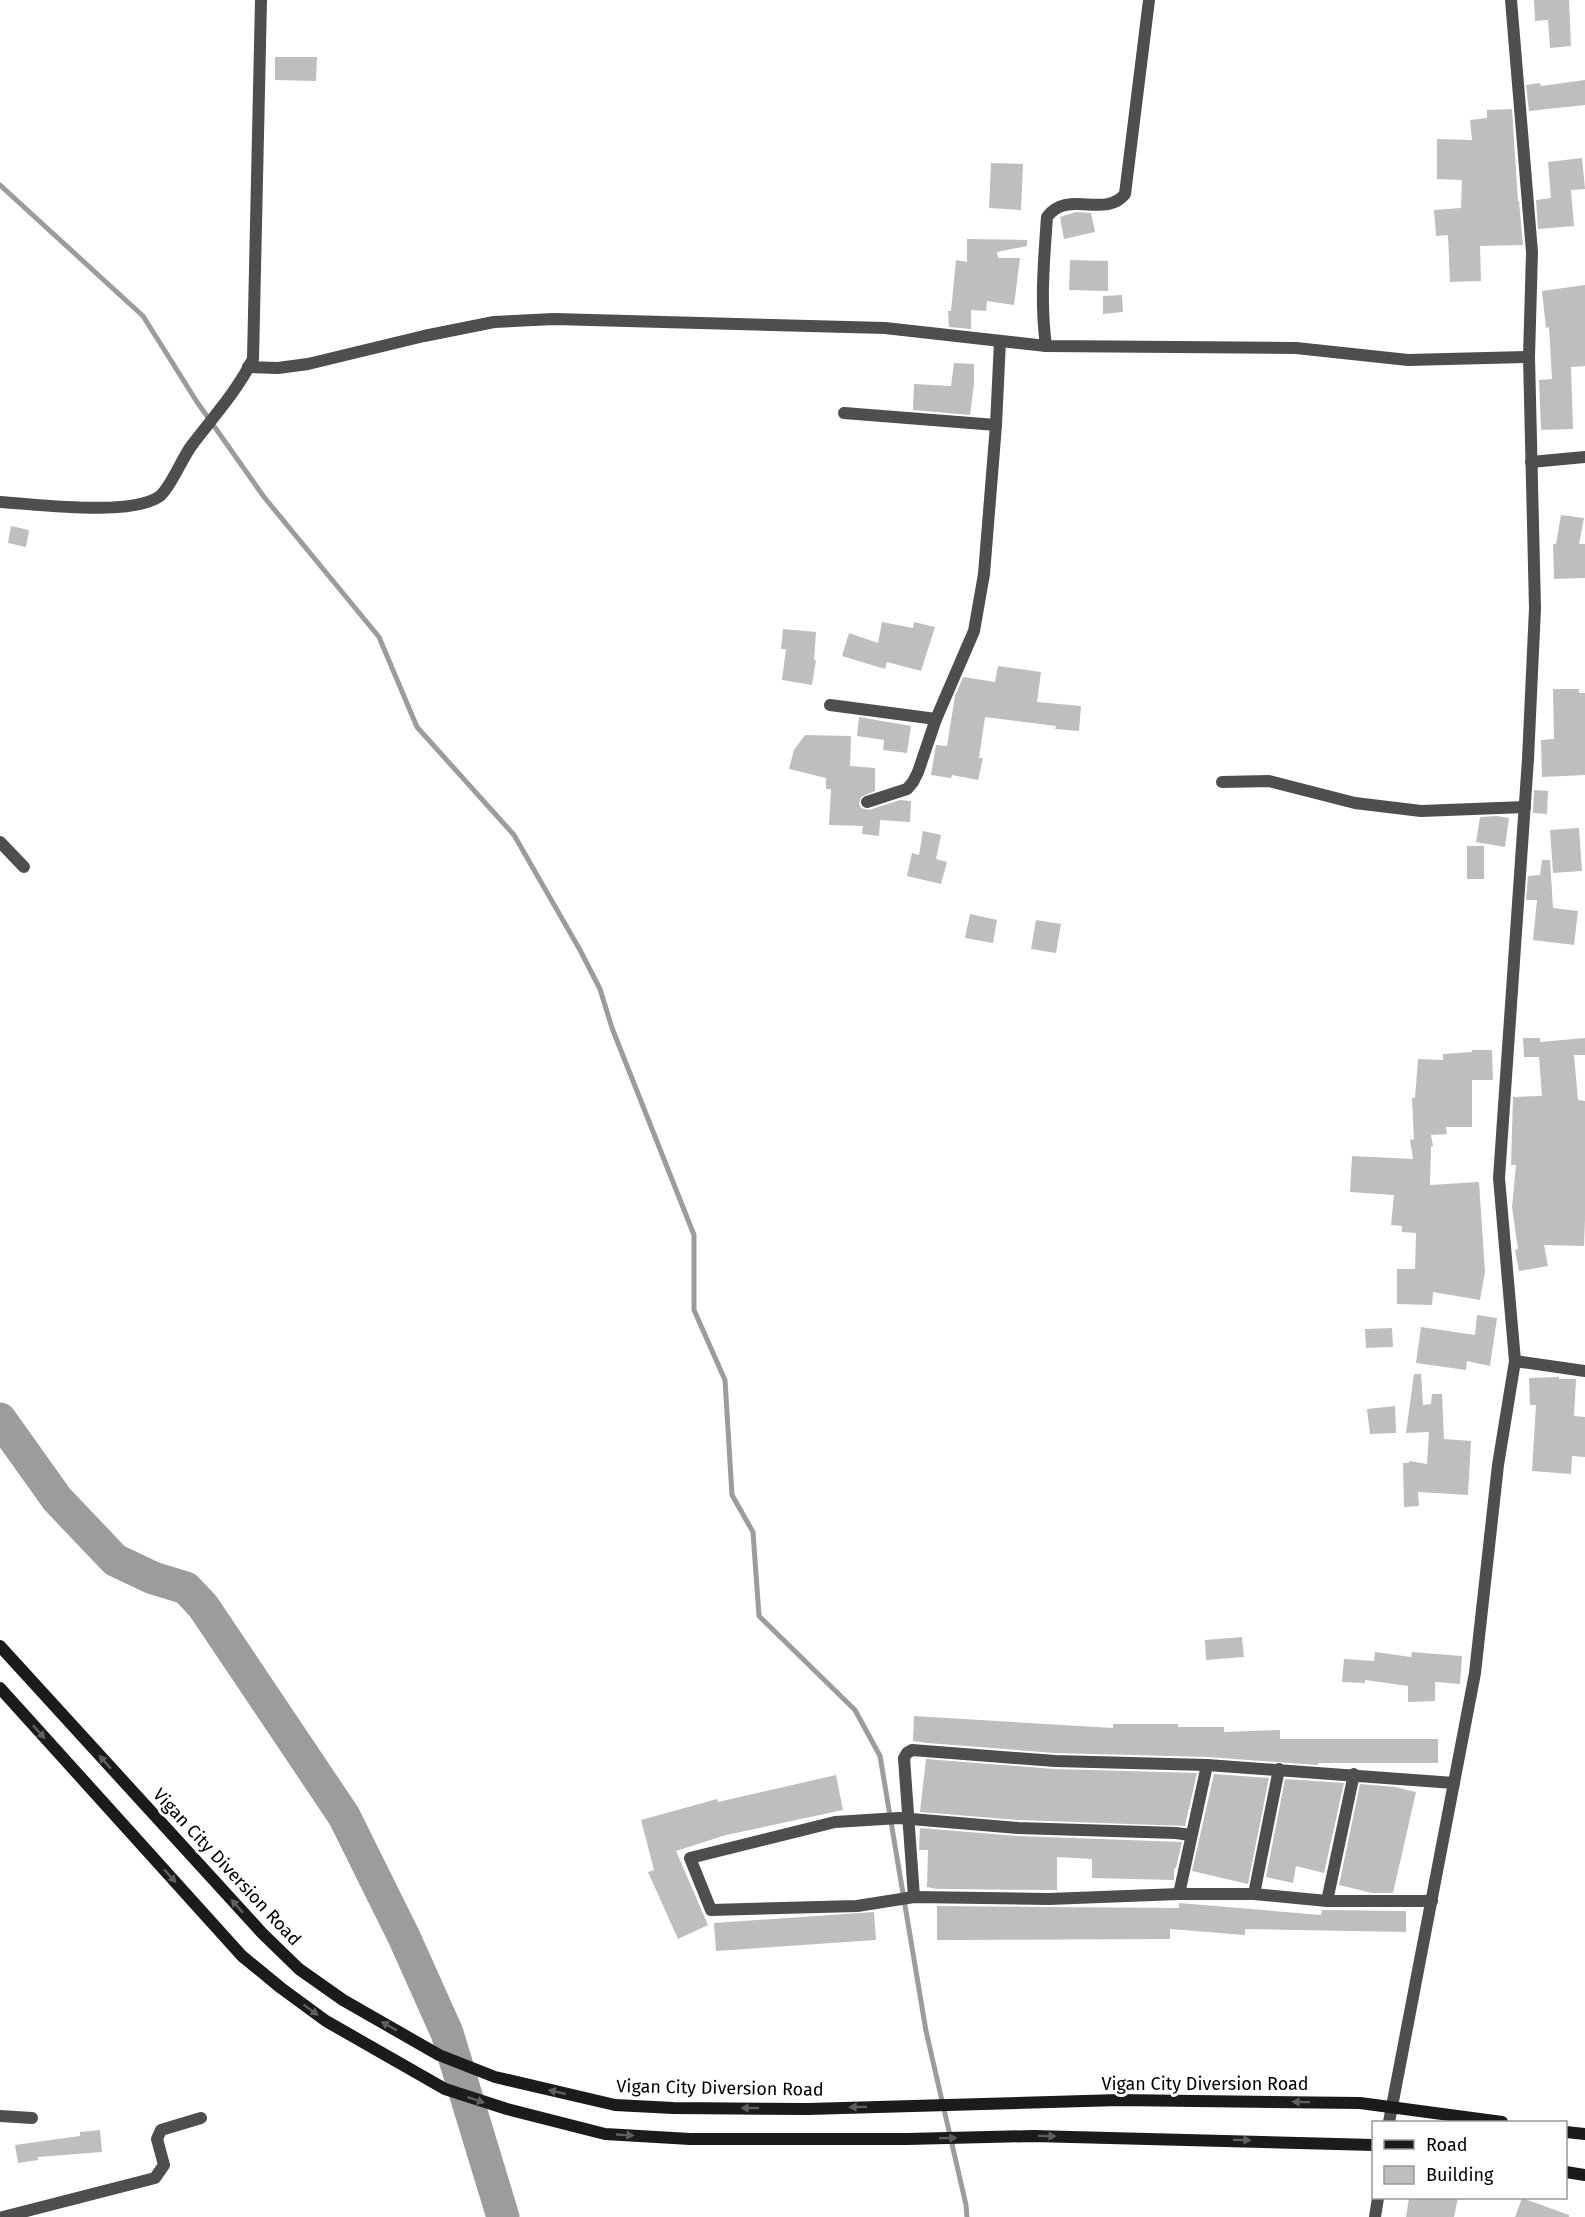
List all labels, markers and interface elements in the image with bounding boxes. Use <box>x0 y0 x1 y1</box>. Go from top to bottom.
one-way arrow <box>32 1724 46 1739</box>
one-way arrow <box>99 1755 113 1769</box>
street label: Vigan City Diversion Road <box>148 1784 306 1950</box>
one-way arrow <box>163 1869 177 1884</box>
one-way arrow <box>231 1899 244 1914</box>
one-way arrow <box>302 2004 318 2016</box>
one-way arrow <box>380 2021 397 2031</box>
street label: Vigan City Diversion Road <box>1101 2073 1309 2095</box>
street label: Vigan City Diversion Road <box>616 2075 824 2101</box>
one-way arrow <box>547 2086 566 2096</box>
one-way arrow <box>467 2095 485 2105</box>
one-way arrow <box>1292 2097 1311 2107</box>
one-way arrow <box>740 2103 759 2113</box>
one-way arrow <box>849 2103 868 2112</box>
legend <box>1372 2121 1567 2199</box>
one-way arrow <box>616 2131 635 2140</box>
one-way arrow <box>1037 2131 1056 2141</box>
one-way arrow <box>938 2133 957 2143</box>
text: Road <box>1426 2134 1468 2156</box>
one-way arrow <box>1232 2136 1251 2145</box>
text: Building <box>1426 2164 1494 2186</box>

